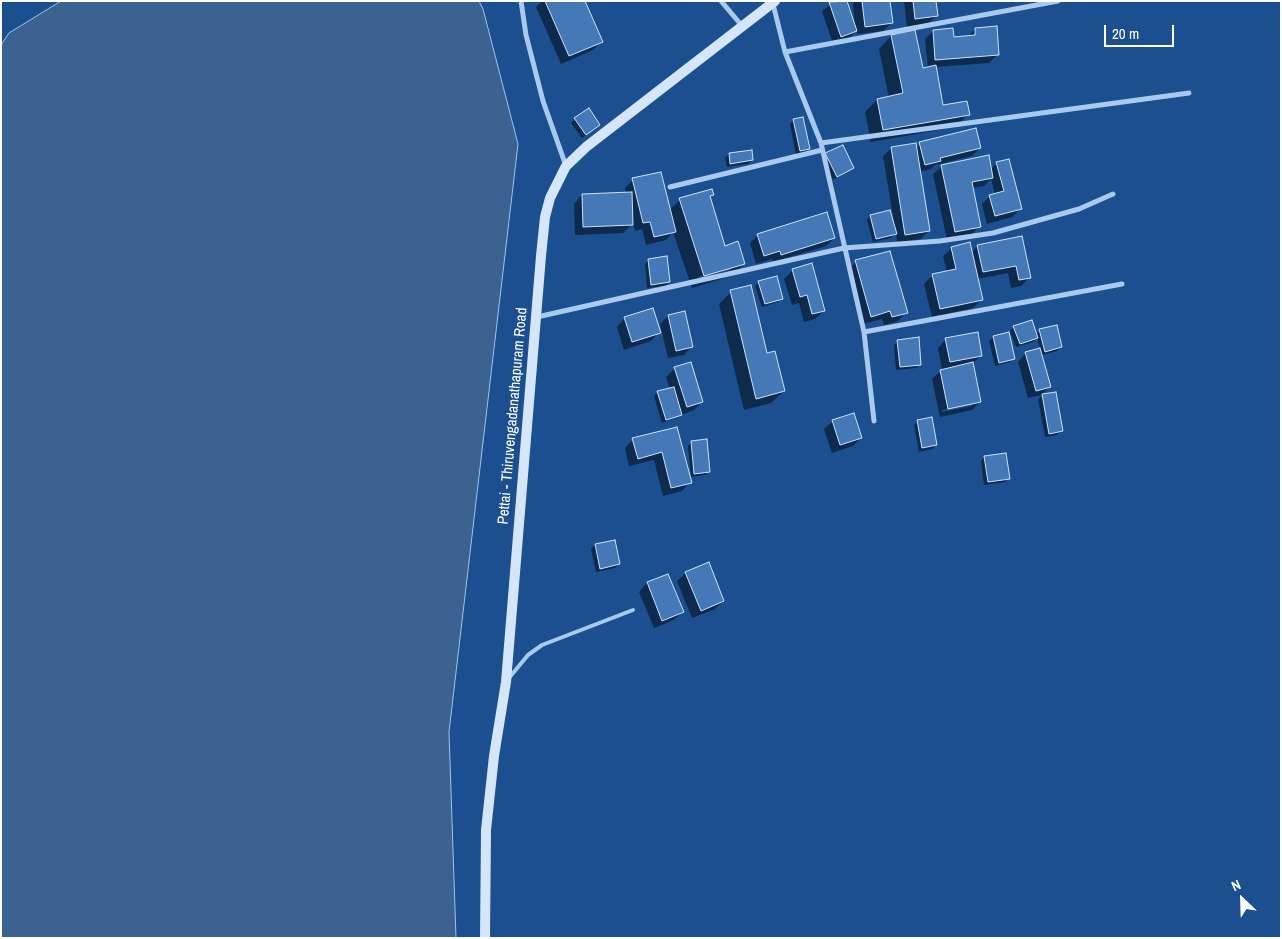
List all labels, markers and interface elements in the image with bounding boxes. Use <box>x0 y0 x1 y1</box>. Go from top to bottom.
scale bar <box>1107 15 1177 47</box>
text: 20 m <box>1112 23 1139 44</box>
street label: Pettai - Thiruvengadanathapuram Road <box>495 307 531 525</box>
north arrow <box>1217 874 1267 924</box>
text: N <box>1228 875 1243 895</box>

